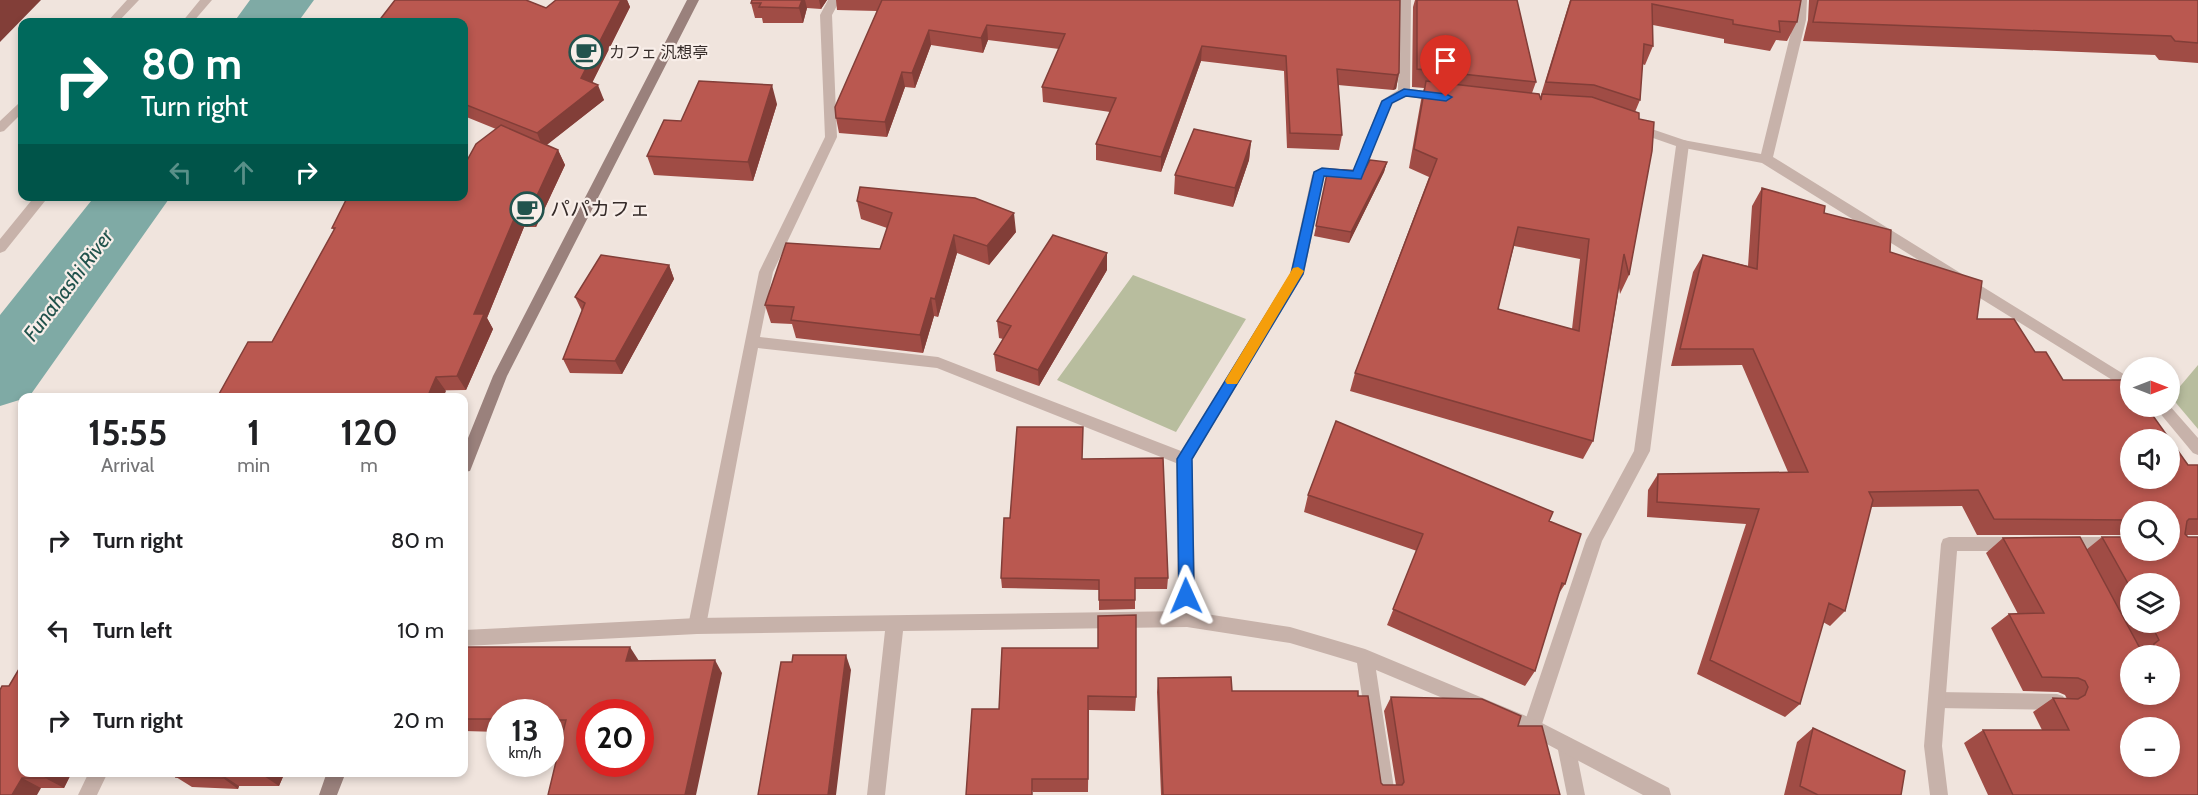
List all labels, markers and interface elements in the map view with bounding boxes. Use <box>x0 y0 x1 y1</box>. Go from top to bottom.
cafe icon: カフェ 汎想亭 <box>568 34 604 70</box>
pin <box>1420 35 1471 97</box>
text: 80 m <box>141 38 242 90</box>
icon: right <box>42 42 120 120</box>
place label: カフェ 汎想亭 <box>609 43 709 62</box>
icon: arrive <box>1429 44 1462 77</box>
text: Turn right <box>141 90 248 123</box>
icon: left <box>164 156 197 189</box>
icon: ahead <box>227 156 260 189</box>
icon: right <box>290 156 323 189</box>
cafe icon: パパカフェ <box>509 191 545 227</box>
place label: パパカフェ <box>550 197 650 221</box>
water label: Funahashi River <box>18 223 119 346</box>
north arrow <box>2120 357 2180 417</box>
map controls <box>2120 357 2180 777</box>
text: 15:55 <box>88 410 167 454</box>
text: 1 <box>247 410 260 454</box>
text: 120 <box>340 410 398 454</box>
button: sound <box>2120 429 2180 489</box>
text: Arrival <box>101 453 154 477</box>
text: min <box>237 453 270 477</box>
text: m <box>360 453 378 477</box>
button: search <box>2120 501 2180 561</box>
icon: right <box>42 524 75 557</box>
text: Turn right <box>93 527 183 554</box>
text: 80 m <box>391 527 444 554</box>
position arrow <box>1154 564 1218 628</box>
button: layers <box>2120 573 2180 633</box>
icon: left <box>42 614 75 647</box>
text: Turn left <box>93 617 172 644</box>
text: 10 m <box>397 617 444 644</box>
button: + <box>2120 645 2180 705</box>
speed limit sign: 20 <box>576 699 654 777</box>
icon: right <box>42 704 75 737</box>
text: Turn right <box>93 707 183 734</box>
text: 20 m <box>393 707 444 734</box>
text: 13 <box>511 712 539 749</box>
button: − <box>2120 717 2180 777</box>
text: km/h <box>509 744 541 762</box>

